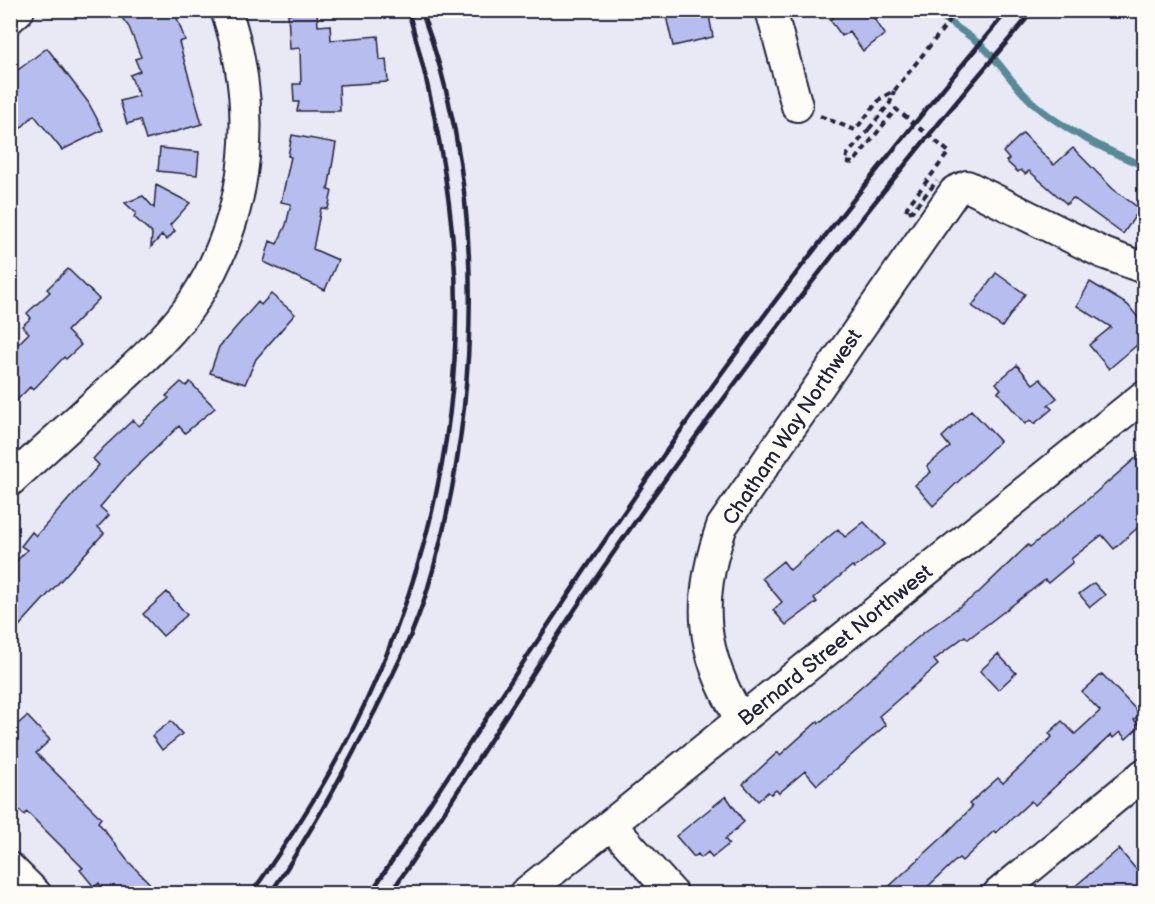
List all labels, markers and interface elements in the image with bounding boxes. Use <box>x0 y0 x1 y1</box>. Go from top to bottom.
street label: Chatham Way Northwest <box>717 324 868 530</box>
street label: Bernard Street Northwest <box>733 559 938 731</box>

